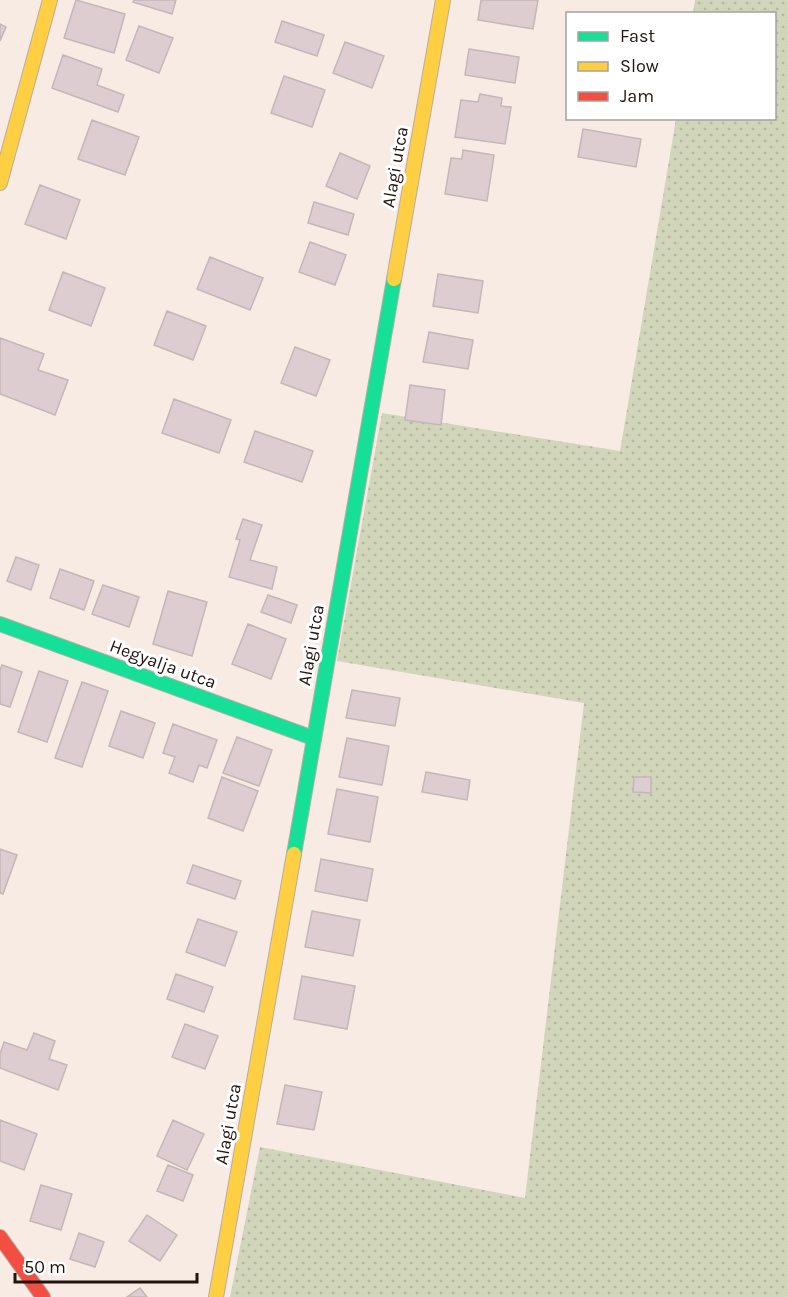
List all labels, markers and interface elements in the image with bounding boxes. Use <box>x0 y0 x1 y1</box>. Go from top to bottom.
legend <box>566 12 776 120</box>
text: Fast <box>620 25 655 47</box>
text: Slow <box>620 55 659 77</box>
text: Jam <box>620 85 654 107</box>
street label: Alagi utca <box>377 125 413 209</box>
street label: Alagi utca <box>293 603 329 687</box>
street label: Hegyalja utca <box>107 635 219 693</box>
street label: Alagi utca <box>210 1082 246 1166</box>
scale bar <box>15 1246 196 1284</box>
text: 50 m <box>24 1256 66 1278</box>

